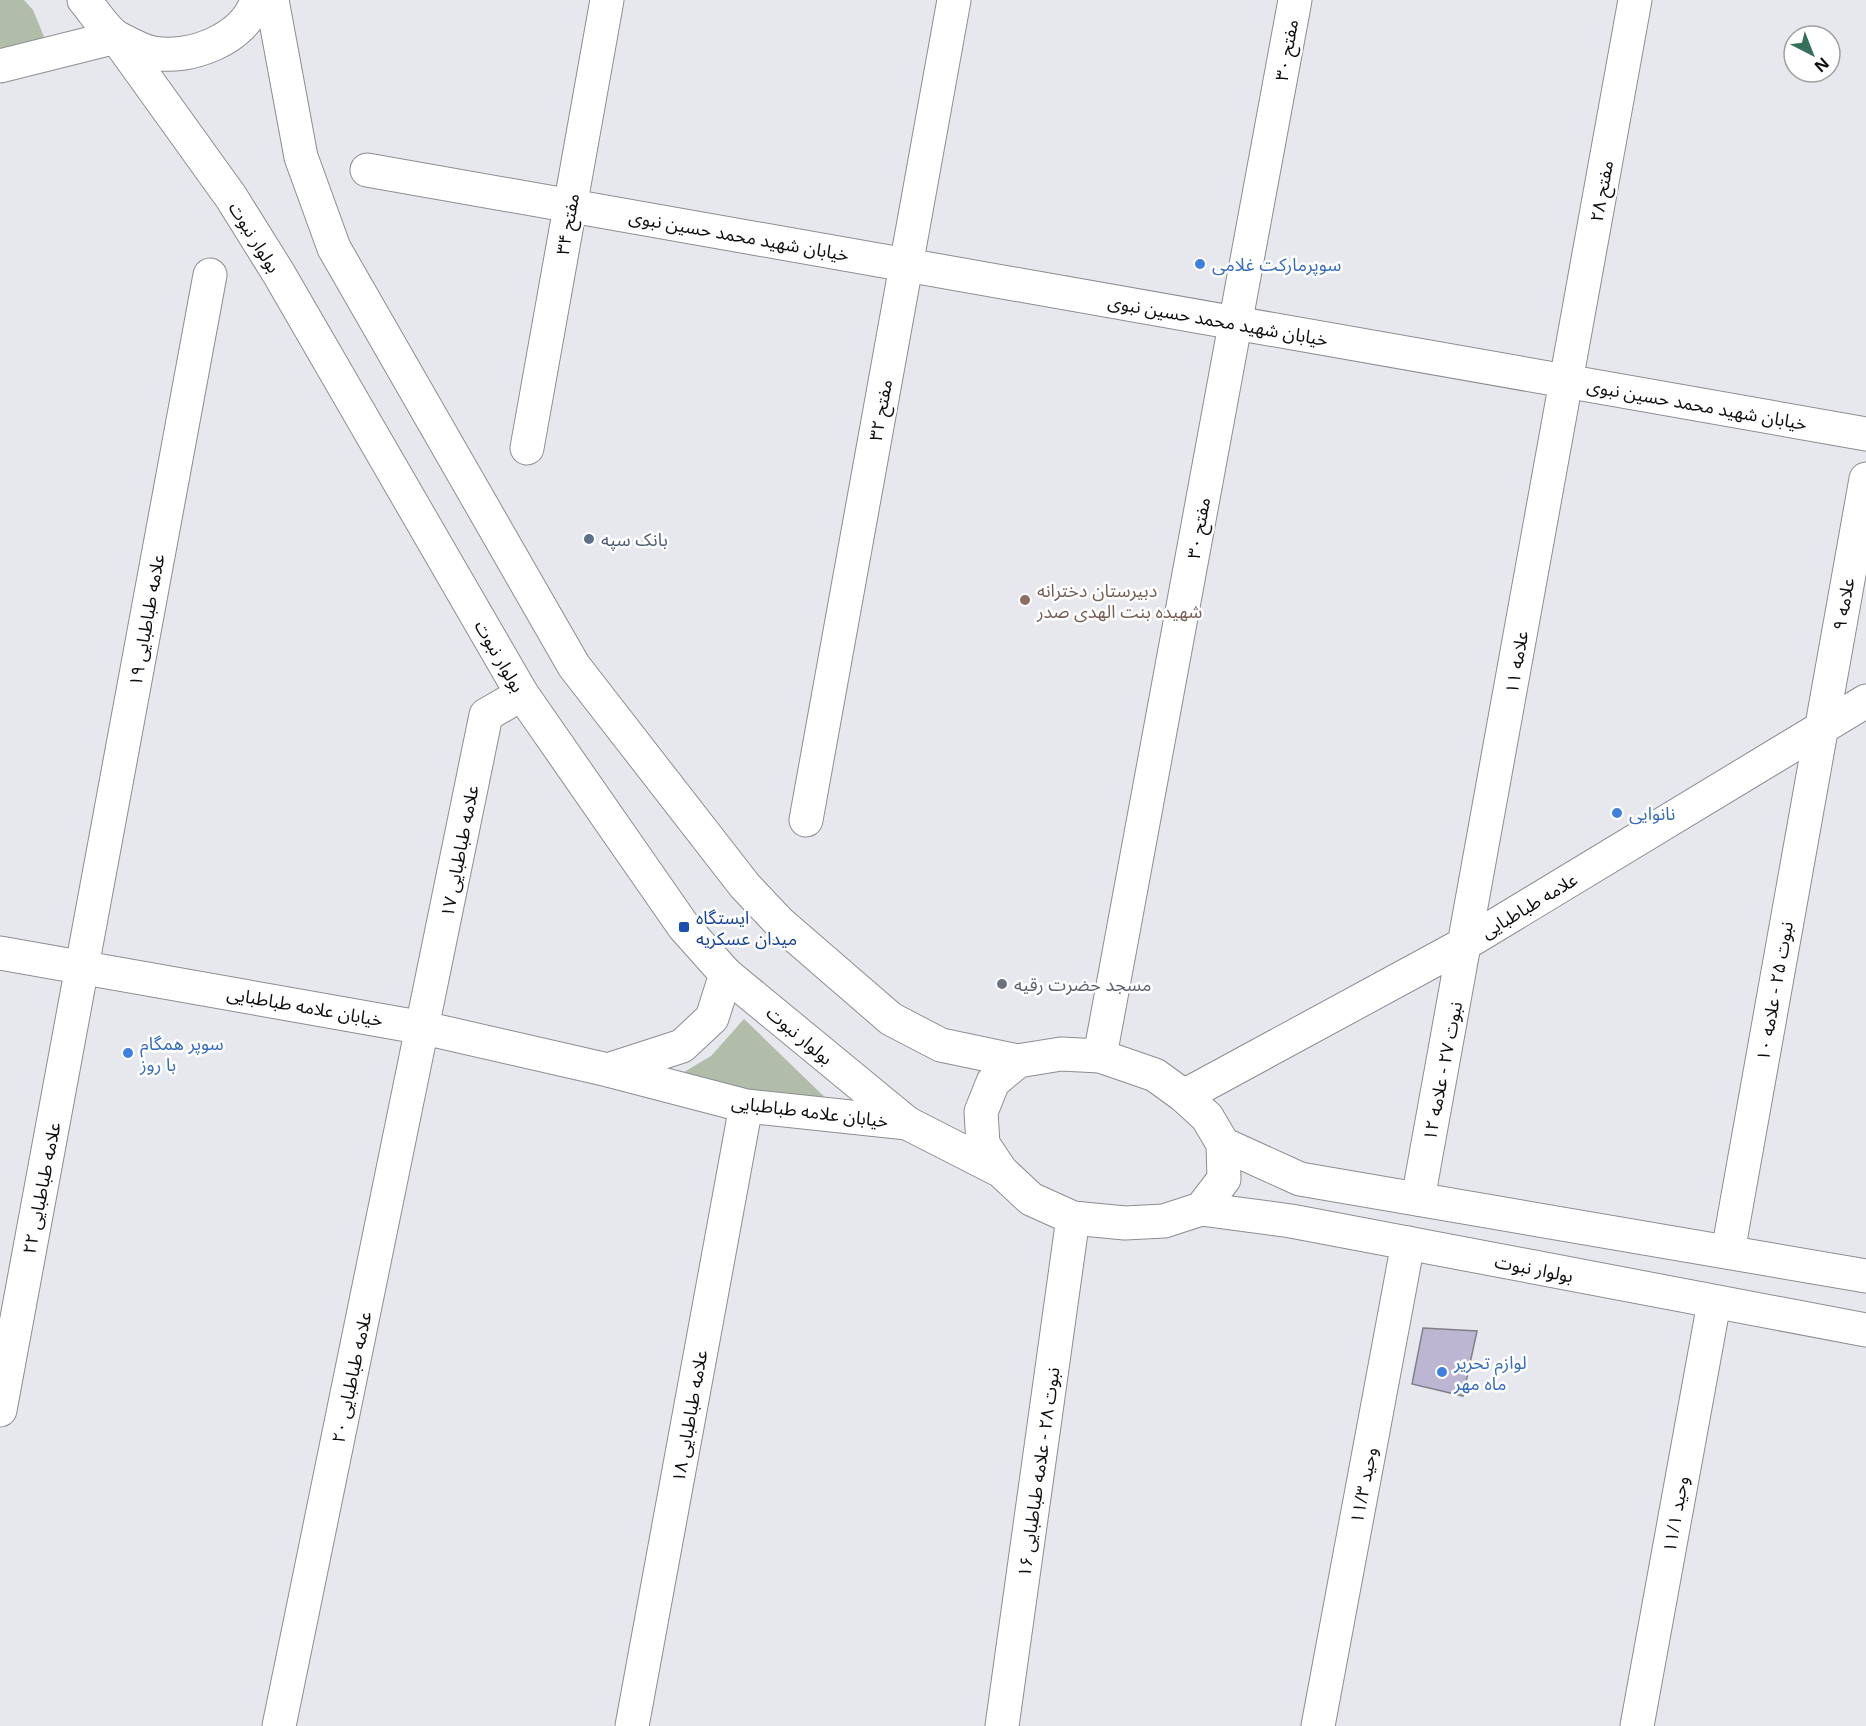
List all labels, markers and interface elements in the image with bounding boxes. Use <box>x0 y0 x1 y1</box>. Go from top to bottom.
street label: مفتح ۳۰ <box>1269 17 1305 83</box>
north arrow <box>1782 24 1842 84</box>
text: N <box>1810 53 1834 78</box>
street label: مفتح ۲۸ <box>1584 158 1620 224</box>
street label: مفتح ۳۴ <box>550 191 586 257</box>
street label: بولوار نبوت <box>224 197 286 277</box>
street label: خیابان شهید محمد حسین نبوی <box>627 204 851 266</box>
place label: سوپرمارکت غلامی <box>1212 252 1341 276</box>
marker: سوپرمارکت غلامی <box>1193 257 1207 271</box>
street label: خیابان شهید محمد حسین نبوی <box>1106 289 1330 351</box>
street label: خیابان شهید محمد حسین نبوی <box>1585 373 1809 435</box>
street label: مفتح ۳۲ <box>863 377 899 443</box>
street label: مفتح ۳۰ <box>1181 495 1217 561</box>
place label: بانک سپه <box>601 527 668 551</box>
marker: بانک سپه <box>582 532 596 546</box>
street label: علامه طباطبایی ۱۹ <box>123 552 169 688</box>
street label: علامه ۹ <box>1827 576 1859 632</box>
place label: دبیرستان دخترانه شهیده بنت الهدی صدر <box>1036 578 1202 623</box>
marker: دبیرستان دخترانه شهیده بنت الهدی صدر <box>1018 593 1032 607</box>
street label: بولوار نبوت <box>470 616 530 696</box>
street label: علامه ۱۱ <box>1499 629 1533 695</box>
street label: علامه طباطبایی ۱۷ <box>434 783 484 919</box>
place label: نانوایی <box>1629 801 1675 825</box>
marker: نانوایی <box>1610 806 1624 820</box>
street label: علامه طباطبایی <box>1476 867 1582 943</box>
place label: ایستگاه میدان عسکریه <box>696 905 797 950</box>
street label: نبوت ۲۵ - علامه ۱۰ <box>1750 919 1798 1063</box>
marker: ایستگاه میدان عسکریه <box>677 920 691 934</box>
place label: مسجد حضرت رقیه <box>1014 972 1151 996</box>
marker: مسجد حضرت رقیه <box>995 977 1009 991</box>
street label: خیابان علامه طباطبایی <box>225 980 385 1032</box>
street label: نبوت ۲۷ - علامه ۱۲ <box>1417 999 1467 1143</box>
street label: بولوار نبوت <box>762 1000 838 1070</box>
place label: سوپر همگام با روز <box>139 1031 224 1076</box>
marker: سوپر همگام با روز <box>121 1046 135 1060</box>
street label: خیابان علامه طباطبایی <box>730 1089 890 1133</box>
street label: علامه طباطبایی ۲۲ <box>16 1120 66 1256</box>
street label: بولوار نبوت <box>1493 1249 1575 1287</box>
street label: علامه طباطبایی ۲۰ <box>325 1309 377 1445</box>
street label: علامه طباطبایی ۱۸ <box>666 1348 712 1484</box>
place label: لوازم تحریر ماه مهر <box>1453 1350 1527 1395</box>
marker: لوازم تحریر ماه مهر <box>1435 1365 1449 1379</box>
street label: نبوت ۲۸ - علامه طباطبایی ۱۶ <box>1011 1366 1065 1578</box>
street label: وحید ۱۱/۳ <box>1344 1445 1382 1525</box>
street label: وحید ۱۱/۱ <box>1656 1474 1694 1554</box>

